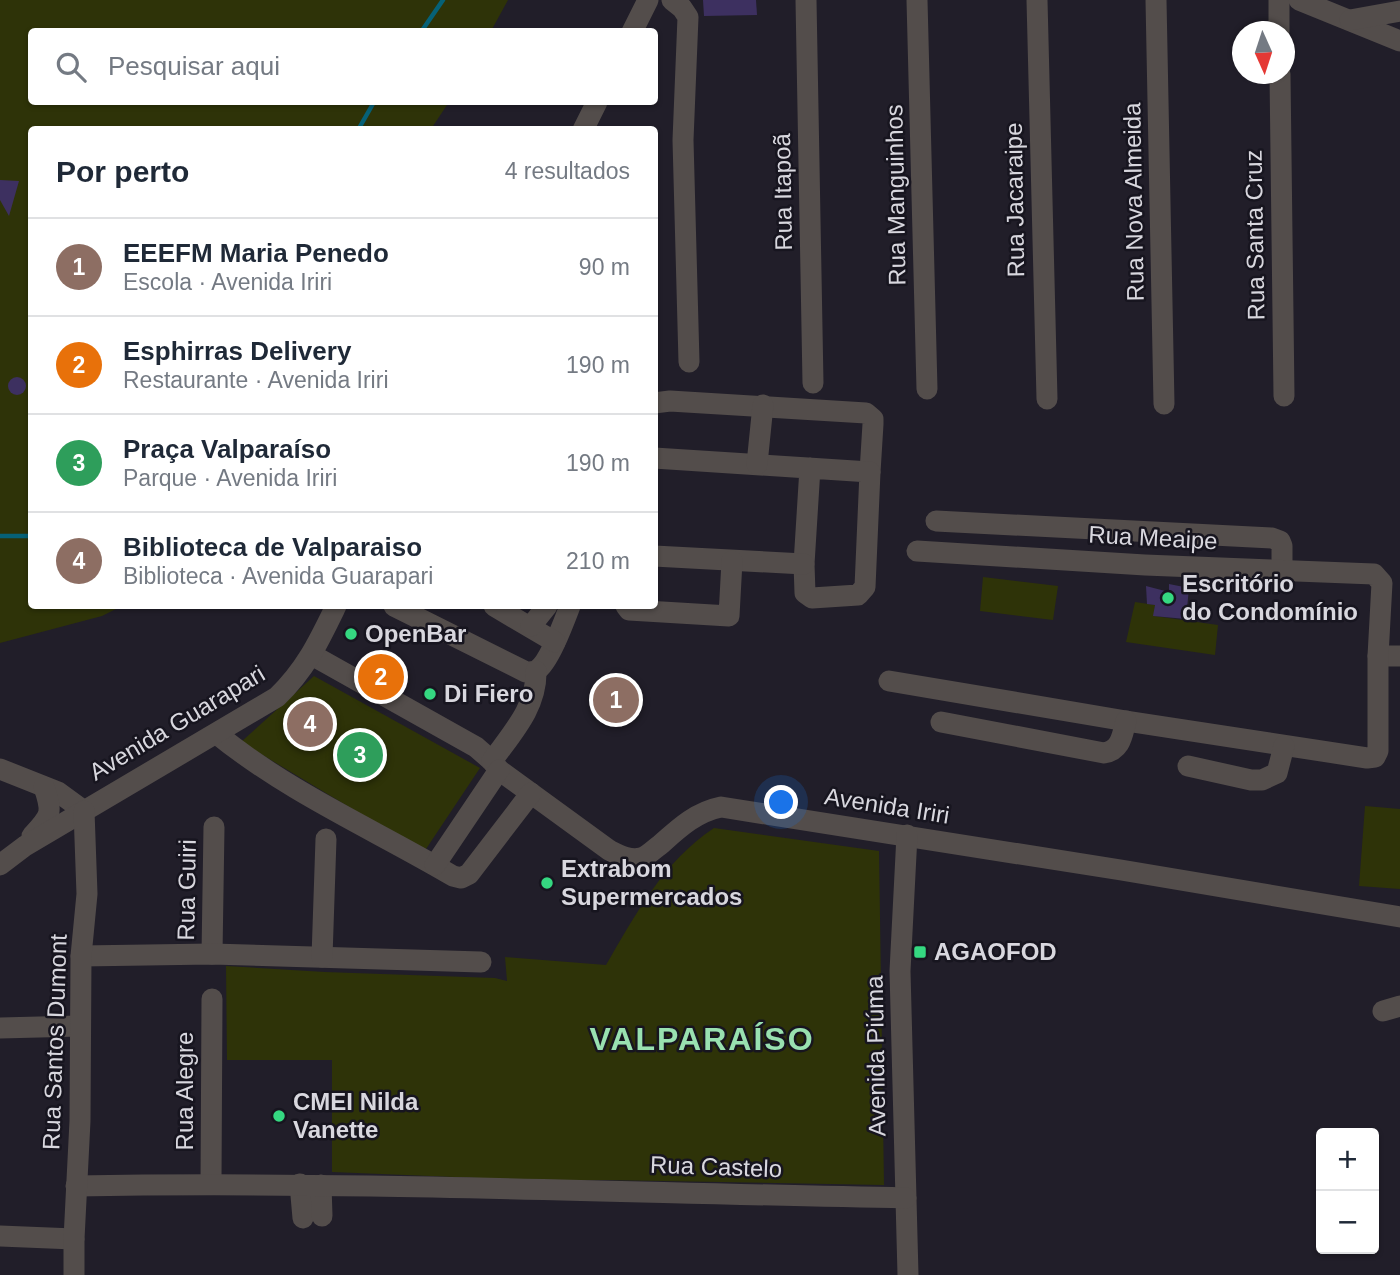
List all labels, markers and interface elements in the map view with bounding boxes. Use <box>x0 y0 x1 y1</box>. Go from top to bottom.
north arrow <box>1232 21 1295 84</box>
search box <box>28 28 658 105</box>
icon: search <box>52 48 90 86</box>
text: Pesquisar aqui <box>108 51 280 81</box>
street label: Rua Nova Almeida <box>1118 102 1149 302</box>
street label: Rua Manguinhos <box>880 104 911 286</box>
street label: Rua Jacaraipe <box>1000 122 1029 278</box>
street label: Rua Itapoã <box>768 132 797 251</box>
street label: Rua Santa Cruz <box>1240 149 1269 321</box>
text: Por perto <box>56 155 189 188</box>
text: 4 resultados <box>505 158 630 184</box>
text: EEEFM Maria Penedo <box>123 238 389 268</box>
text: 1 <box>73 254 85 280</box>
text: 90 m <box>579 254 630 280</box>
text: Escola · Avenida Iriri <box>123 269 332 295</box>
text: Esphirras Delivery <box>123 336 351 366</box>
text: 2 <box>73 352 85 378</box>
text: 190 m <box>566 352 630 378</box>
text: Restaurante · Avenida Iriri <box>123 367 389 393</box>
text: Praça Valparaíso <box>123 434 331 464</box>
text: 3 <box>73 450 85 476</box>
text: 190 m <box>566 450 630 476</box>
text: Parque · Avenida Iriri <box>123 465 337 491</box>
street label: Rua Meaipe <box>1088 521 1218 554</box>
text: Biblioteca de Valparaiso <box>123 532 422 562</box>
text: 4 <box>73 548 85 574</box>
text: 210 m <box>566 548 630 574</box>
text: Biblioteca · Avenida Guarapari <box>123 563 433 589</box>
place label: Escritório do Condomínio <box>1182 570 1358 625</box>
marker: Escritório do Condomínio <box>1160 590 1176 606</box>
place label: OpenBar <box>365 620 466 647</box>
marker: OpenBar <box>343 626 359 642</box>
pin: 2 <box>358 651 404 703</box>
street label: Avenida Guarapari <box>84 660 269 786</box>
pin: 1 <box>593 674 639 726</box>
place label: Di Fiero <box>444 680 533 707</box>
marker: Di Fiero <box>422 686 438 702</box>
pin: 4 <box>287 698 333 750</box>
pin: 3 <box>337 729 383 781</box>
street label: Avenida Iriri <box>823 782 952 829</box>
your location <box>764 785 798 819</box>
street label: Rua Guiri <box>172 839 201 941</box>
place label: Extrabom Supermercados <box>561 855 742 910</box>
marker: Extrabom Supermercados <box>539 875 555 891</box>
street label: Rua Santos Dumont <box>37 933 72 1150</box>
place label: AGAOFOD <box>934 938 1057 965</box>
marker: AGAOFOD <box>912 944 928 960</box>
street label: Avenida Piúma <box>861 975 890 1137</box>
district label: VALPARAÍSO <box>589 1021 815 1057</box>
street label: Rua Alegre <box>171 1032 198 1150</box>
place label: CMEI Nilda Vanette <box>293 1088 419 1143</box>
marker: CMEI Nilda Vanette <box>271 1108 287 1124</box>
map controls <box>1316 1128 1379 1254</box>
button: + <box>1316 1128 1379 1191</box>
street label: Rua Castelo <box>650 1151 782 1182</box>
button: − <box>1316 1191 1379 1254</box>

